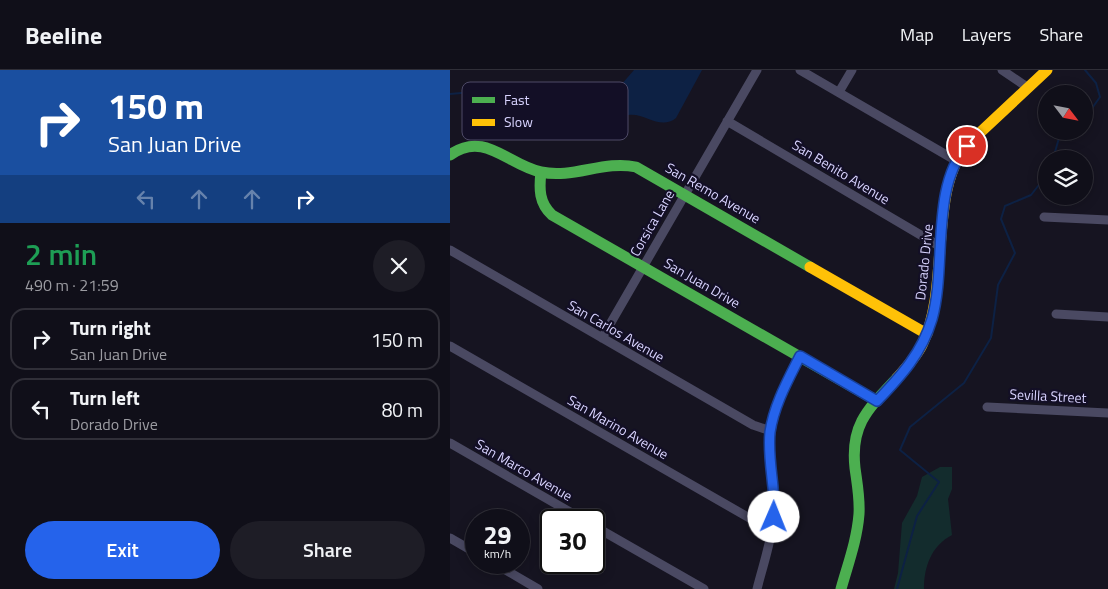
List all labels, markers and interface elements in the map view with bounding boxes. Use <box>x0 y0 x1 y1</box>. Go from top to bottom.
text: Beeline <box>25 17 102 53</box>
text: Map <box>900 21 934 48</box>
text: Layers <box>962 21 1011 48</box>
text: Share <box>1039 21 1083 48</box>
text: 150 m <box>108 79 204 133</box>
legend <box>462 82 628 140</box>
north arrow <box>1038 85 1092 140</box>
map controls <box>1038 85 1093 205</box>
text: Fast <box>504 89 529 110</box>
icon: right <box>25 90 90 155</box>
text: Slow <box>504 111 533 132</box>
pin <box>946 125 988 167</box>
text: San Juan Drive <box>108 127 241 161</box>
icon: arrive <box>953 132 981 160</box>
street label: San Benito Avenue <box>788 134 894 209</box>
button: layers <box>1038 150 1093 205</box>
street label: San Remo Avenue <box>662 157 765 228</box>
icon: left <box>132 185 160 213</box>
icon: ahead <box>185 185 213 213</box>
icon: ahead <box>238 185 266 213</box>
icon: right <box>291 185 319 213</box>
street label: Corsica Lane <box>624 186 679 260</box>
street label: Dorado Drive <box>909 223 938 301</box>
text: 2 min <box>25 231 97 277</box>
button: close <box>373 240 425 292</box>
street label: San Juan Drive <box>660 252 744 313</box>
text: 490 m · 21:59 <box>25 273 119 297</box>
street label: San Carlos Avenue <box>564 294 669 367</box>
text: Turn right <box>70 313 151 342</box>
icon: right <box>27 325 55 353</box>
text: 150 m <box>371 325 423 354</box>
text: San Juan Drive <box>70 342 167 366</box>
text: Turn left <box>70 383 140 412</box>
street label: Sevilla Street <box>1009 383 1087 408</box>
street label: San Marino Avenue <box>564 389 673 464</box>
icon: left <box>27 395 55 423</box>
text: 80 m <box>382 395 423 424</box>
text: Dorado Drive <box>70 412 158 436</box>
street label: San Marco Avenue <box>472 433 577 506</box>
position arrow <box>747 490 799 542</box>
speed limit sign: 30 <box>540 509 605 574</box>
text: 29 <box>483 516 512 554</box>
button: Exit <box>25 521 220 579</box>
button: Share <box>230 521 425 579</box>
text: km/h <box>484 544 511 563</box>

